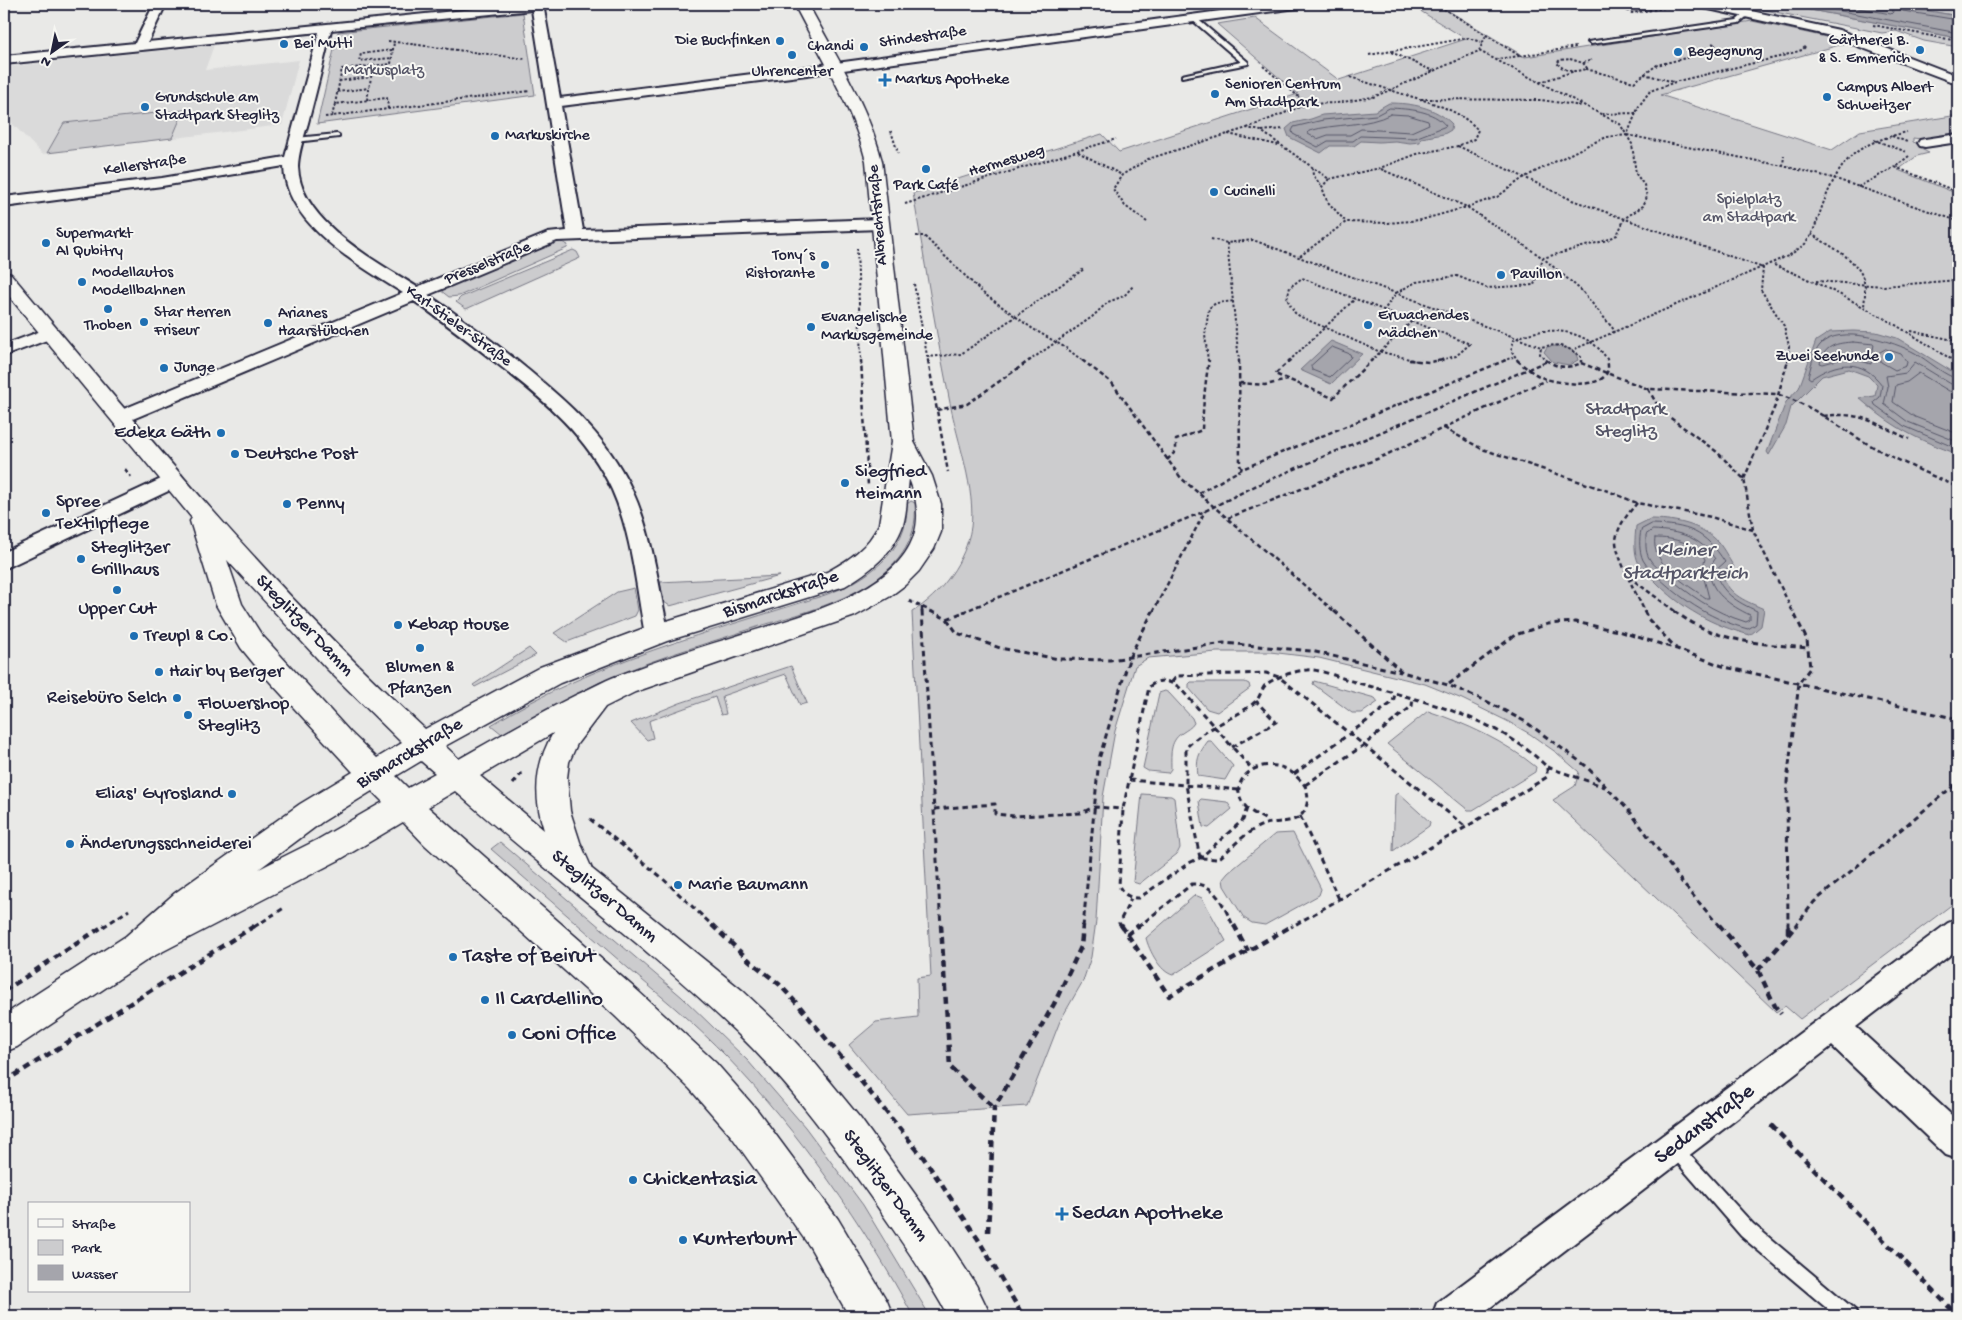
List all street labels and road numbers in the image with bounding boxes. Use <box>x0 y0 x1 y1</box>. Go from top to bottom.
street label: Stindestraße <box>878 22 968 54</box>
street label: Hermesweg <box>967 141 1047 183</box>
street label: Kellerstraße <box>103 151 188 181</box>
street label: Albrechtstraße <box>865 163 893 266</box>
street label: Presselstraße <box>441 238 535 290</box>
street label: Karl-Stieler-Straße <box>401 282 515 372</box>
street label: Bismarckstraße <box>719 565 842 625</box>
street label: Steglitzer Damm <box>250 570 359 682</box>
street label: Bismarckstraße <box>352 713 467 795</box>
street label: Steglitzer Damm <box>546 846 663 949</box>
street label: Sedanstraße <box>1650 1078 1761 1171</box>
street label: Steglitzer Damm <box>837 1126 934 1247</box>

